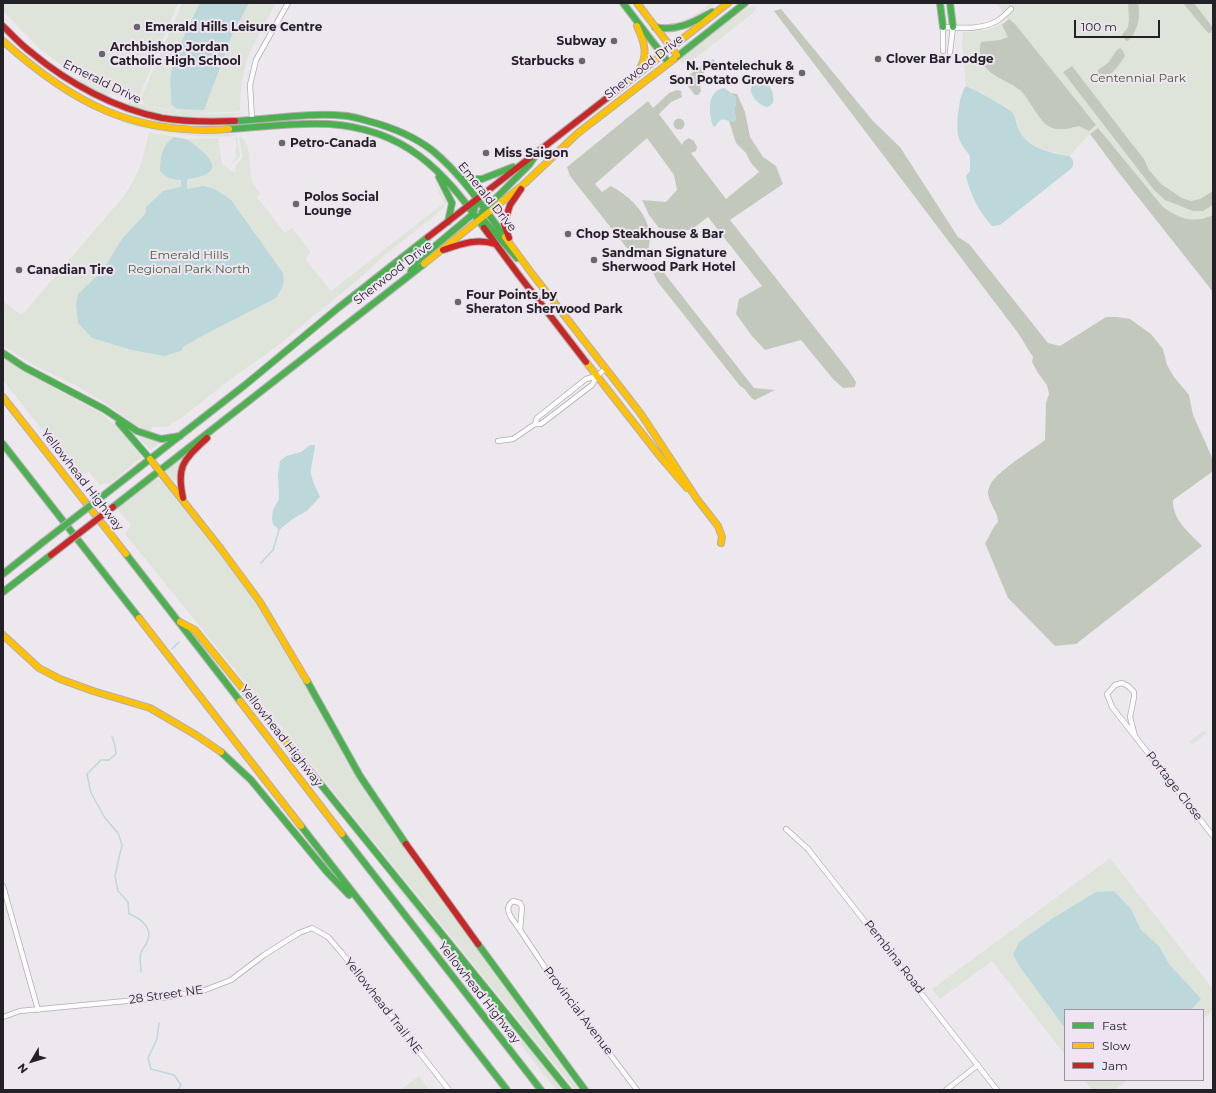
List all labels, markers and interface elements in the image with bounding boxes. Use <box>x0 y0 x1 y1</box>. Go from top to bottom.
scale bar <box>1076 12 1162 38</box>
text: 100 m <box>1081 19 1117 34</box>
place label: Emerald Hills Leisure Centre <box>145 20 322 34</box>
marker: Emerald Hills Leisure Centre <box>132 22 142 32</box>
street label: Sherwood Drive <box>602 32 686 102</box>
place label: Subway <box>557 34 606 48</box>
marker: Subway <box>609 36 619 46</box>
place label: Archbishop Jordan Catholic High School <box>110 40 241 68</box>
marker: Archbishop Jordan Catholic High School <box>97 49 107 59</box>
place label: Clover Bar Lodge <box>886 52 994 66</box>
place label: Starbucks <box>511 54 574 68</box>
marker: Clover Bar Lodge <box>873 54 883 64</box>
marker: Starbucks <box>577 56 587 66</box>
street label: Emerald Drive <box>60 57 144 107</box>
place label: N. Pentelechuk & Son Potato Growers <box>669 59 794 87</box>
marker: N. Pentelechuk & Son Potato Growers <box>797 68 807 78</box>
park label: Centennial Park <box>1090 71 1186 85</box>
place label: Petro-Canada <box>290 136 377 150</box>
marker: Petro-Canada <box>277 138 287 148</box>
place label: Miss Saigon <box>494 146 568 160</box>
marker: Miss Saigon <box>481 148 491 158</box>
street label: Emerald Drive <box>455 159 519 235</box>
place label: Polos Social Lounge <box>304 190 379 218</box>
marker: Polos Social Lounge <box>291 199 301 209</box>
place label: Chop Steakhouse & Bar <box>576 227 724 241</box>
marker: Chop Steakhouse & Bar <box>563 229 573 239</box>
street label: Sherwood Drive <box>351 238 435 308</box>
place label: Sandman Signature Sherwood Park Hotel <box>602 246 736 274</box>
park label: Emerald Hills Regional Park North <box>128 248 250 276</box>
marker: Sandman Signature Sherwood Park Hotel <box>589 255 599 265</box>
place label: Canadian Tire <box>27 263 113 277</box>
marker: Canadian Tire <box>14 265 24 275</box>
place label: Four Points by Sheraton Sherwood Park <box>466 288 623 316</box>
marker: Four Points by Sheraton Sherwood Park <box>453 297 463 307</box>
street label: Yellowhead Highway <box>38 426 126 534</box>
street label: Yellowhead Highway <box>237 682 325 790</box>
street label: Portage Close <box>1143 749 1205 823</box>
street label: Pembina Road <box>861 917 927 997</box>
street label: Yellowhead Highway <box>435 939 523 1047</box>
street label: Yellowhead Trail NE <box>341 955 425 1057</box>
street label: Provincial Avenue <box>540 964 616 1058</box>
street label: 28 Street NE <box>128 983 204 1007</box>
legend <box>1064 1009 1204 1081</box>
text: Fast <box>1102 1018 1127 1033</box>
text: Slow <box>1102 1038 1131 1053</box>
north arrow <box>12 1041 52 1081</box>
text: Jam <box>1102 1058 1128 1073</box>
text: N <box>14 1061 31 1076</box>

